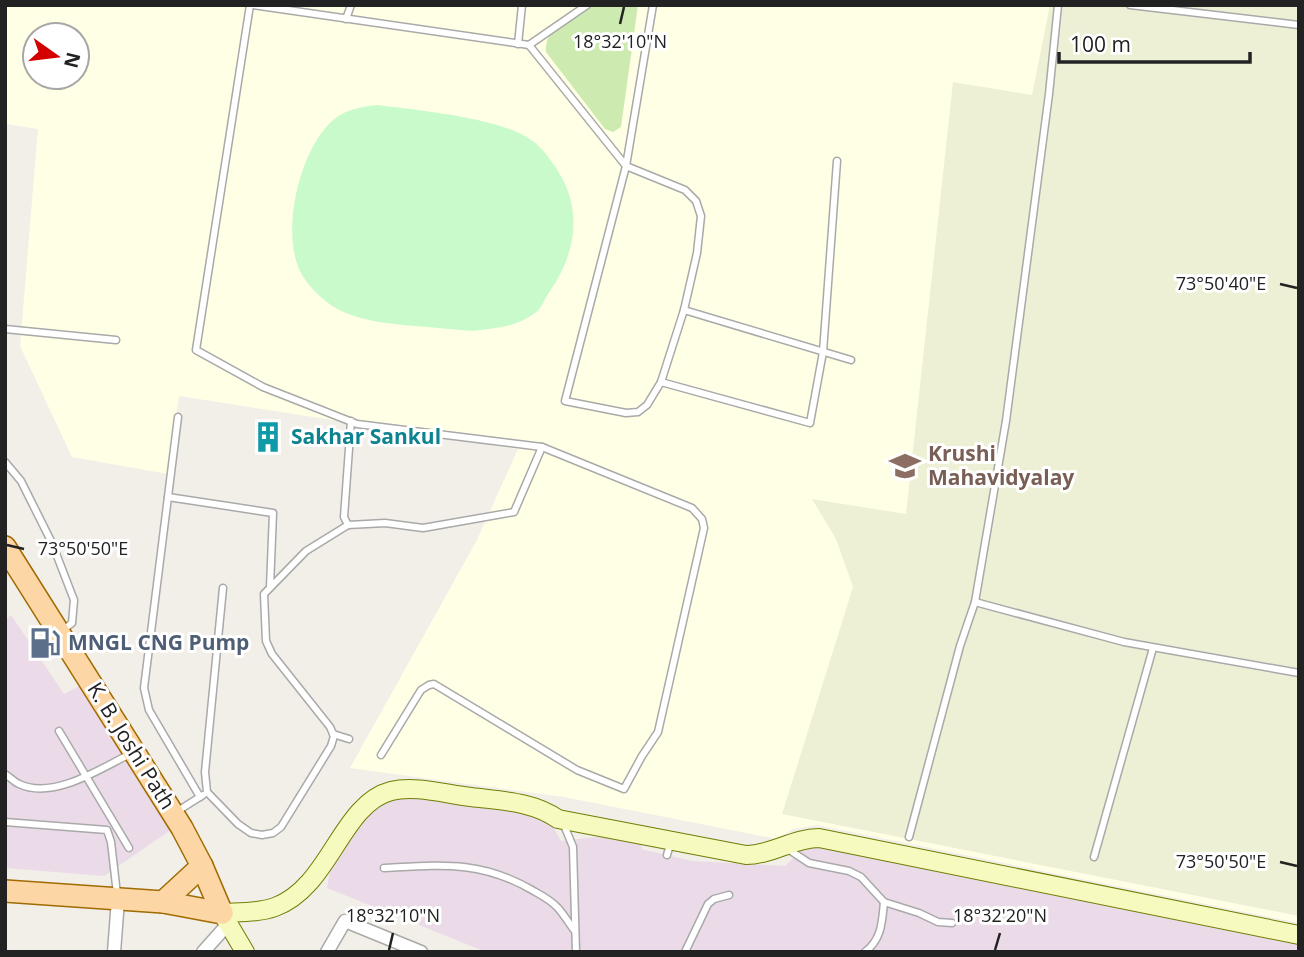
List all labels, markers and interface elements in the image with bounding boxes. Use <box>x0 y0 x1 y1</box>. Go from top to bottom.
north arrow <box>21 21 91 91</box>
scale bar <box>1059 21 1250 65</box>
text: 18°32'10"N <box>573 29 667 53</box>
text: 100 m <box>1070 30 1131 58</box>
text: N <box>58 49 87 71</box>
text: 73°50'40"E <box>1176 271 1266 295</box>
building icon: Sakhar Sankul <box>251 420 285 454</box>
place label: Sakhar Sankul <box>291 422 441 450</box>
place label: Krushi Mahavidyalay <box>928 439 1074 491</box>
school or university icon: Krushi Mahavidyalay <box>888 449 922 483</box>
text: 73°50'50"E <box>38 536 128 560</box>
fuel station icon: MNGL CNG Pump <box>28 626 62 660</box>
place label: MNGL CNG Pump <box>68 628 249 656</box>
street label: K. B. Joshi Path <box>82 677 182 814</box>
text: 73°50'50"E <box>1176 849 1266 873</box>
text: 18°32'10"N <box>346 903 440 927</box>
text: 18°32'20"N <box>953 903 1047 927</box>

